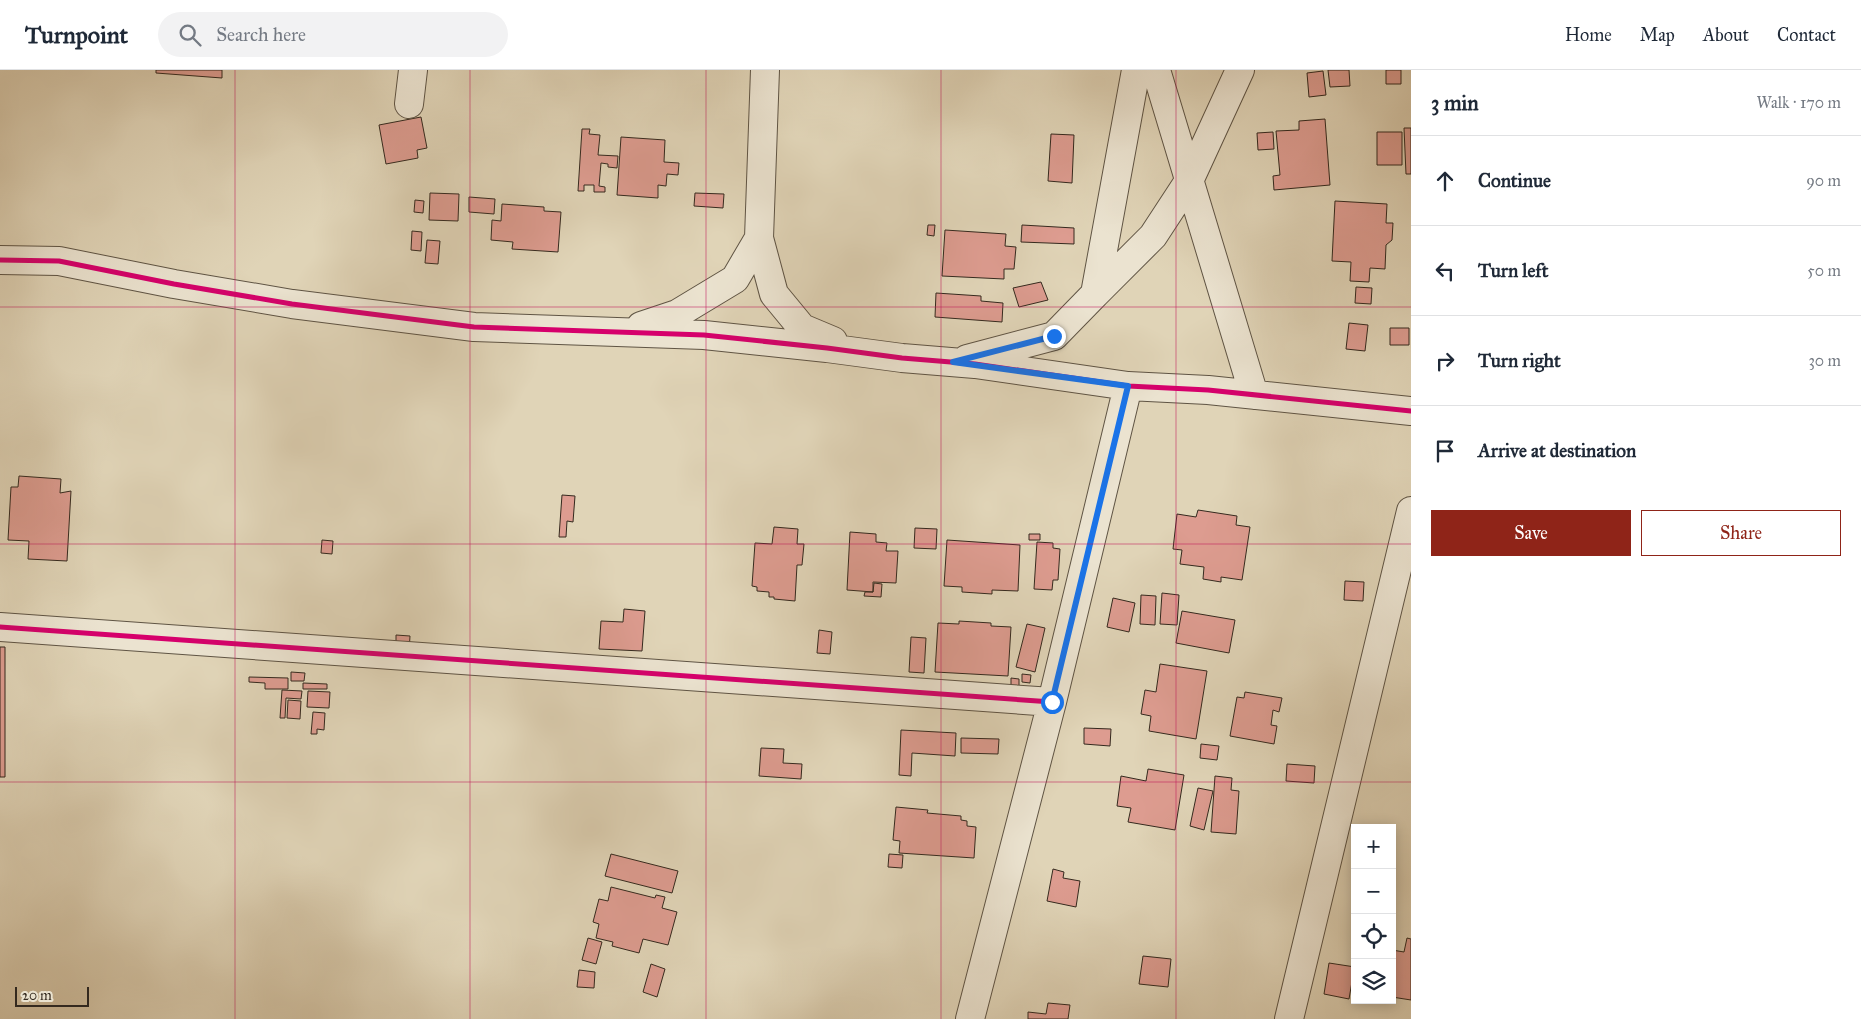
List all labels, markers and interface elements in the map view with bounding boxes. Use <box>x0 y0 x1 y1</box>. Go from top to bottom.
search box <box>158 12 508 57</box>
text: Turnpoint <box>25 20 128 50</box>
icon: search <box>176 21 204 49</box>
text: Search here <box>216 23 306 46</box>
text: Home <box>1565 24 1612 46</box>
text: Map <box>1640 24 1675 46</box>
text: About <box>1703 24 1749 46</box>
text: Contact <box>1777 24 1836 46</box>
text: 3 min <box>1431 90 1479 116</box>
text: Walk · 170 m <box>1757 93 1841 112</box>
icon: ahead <box>1431 167 1459 195</box>
text: Continue <box>1478 169 1551 192</box>
text: 90 m <box>1806 171 1841 190</box>
icon: left <box>1431 257 1459 285</box>
text: Turn left <box>1478 259 1548 282</box>
text: 50 m <box>1807 261 1841 280</box>
route end <box>1043 325 1066 348</box>
icon: right <box>1431 347 1459 375</box>
text: Turn right <box>1478 349 1561 372</box>
text: 30 m <box>1808 351 1841 370</box>
icon: arrive <box>1431 437 1459 465</box>
text: Arrive at destination <box>1478 439 1636 462</box>
button: Save <box>1431 510 1631 556</box>
button: Share <box>1641 510 1841 556</box>
route start <box>1041 691 1064 714</box>
map controls <box>1351 824 1396 1004</box>
button: + <box>1351 824 1396 869</box>
button: − <box>1351 869 1396 914</box>
button: locate <box>1351 914 1396 959</box>
button: layers <box>1351 959 1396 1004</box>
scale bar <box>15 984 89 1007</box>
text: 20 m <box>22 987 52 1004</box>

